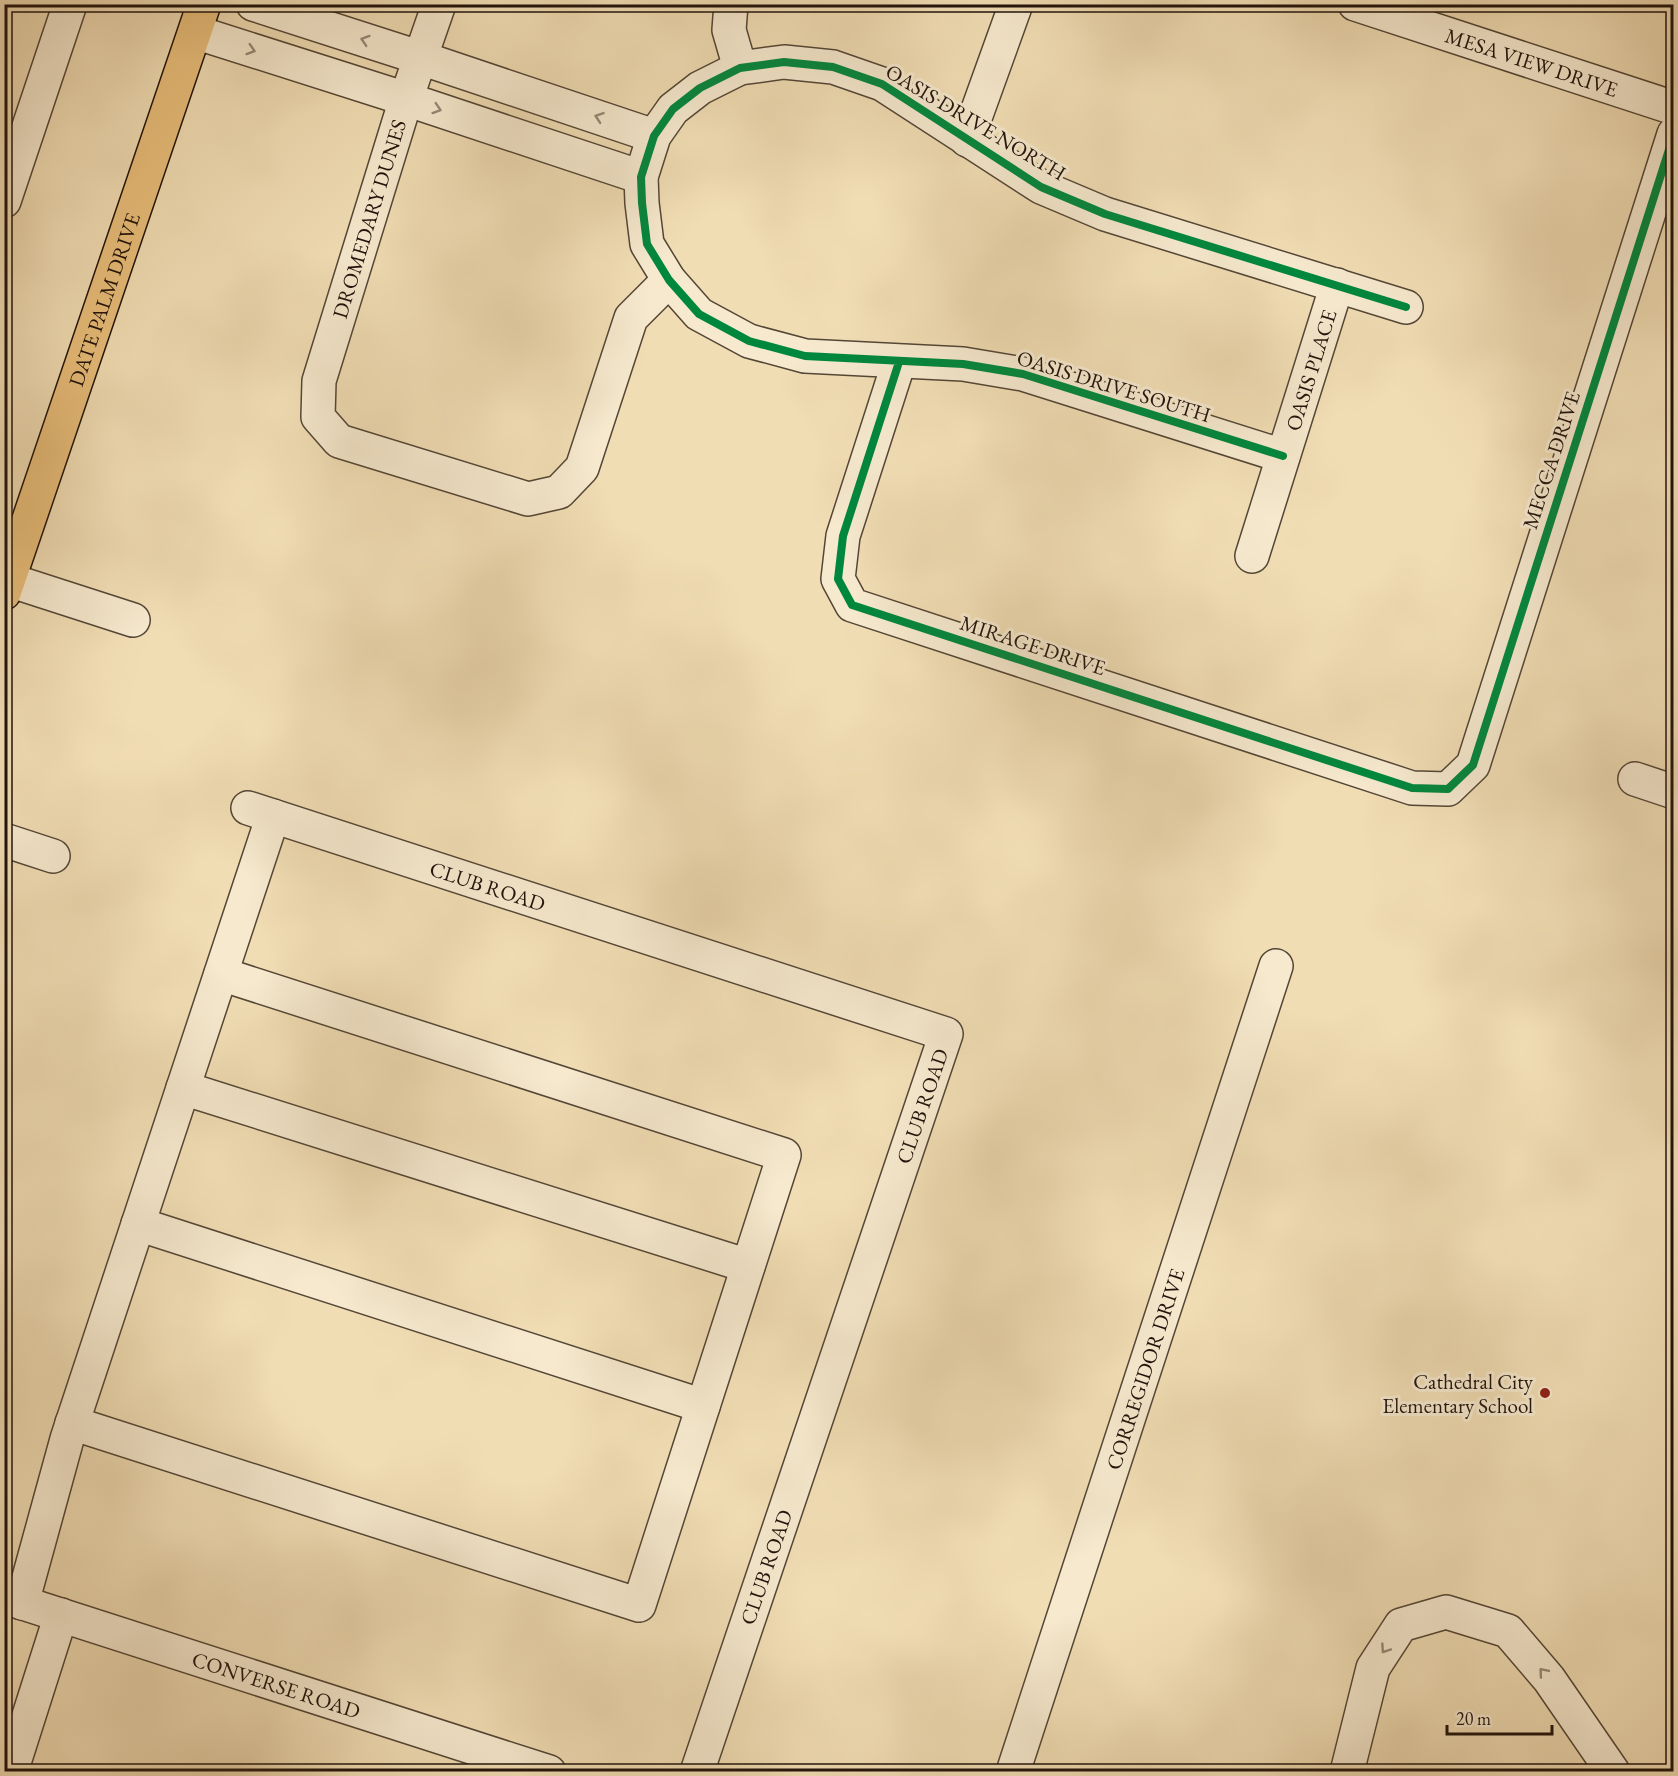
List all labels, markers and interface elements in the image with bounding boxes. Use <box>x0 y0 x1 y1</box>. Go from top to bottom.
street label: MESA VIEW DRIVE <box>1442 21 1622 102</box>
one-way arrow <box>360 35 371 47</box>
one-way arrow <box>245 43 256 55</box>
street label: OASIS DRIVE NORTH <box>881 58 1071 186</box>
one-way arrow <box>431 102 442 114</box>
one-way arrow <box>594 112 604 125</box>
street label: DROMEDARY DUNES <box>326 116 412 322</box>
street label: DATE PALM DRIVE <box>62 209 146 390</box>
street label: OASIS PLACE <box>1279 306 1342 434</box>
street label: OASIS DRIVE SOUTH <box>1014 344 1214 428</box>
street label: MECCA DRIVE <box>1516 388 1586 532</box>
street label: MIRAGE DRIVE <box>957 609 1109 681</box>
street label: CLUB ROAD <box>427 854 549 917</box>
street label: CLUB ROAD <box>890 1045 954 1167</box>
street label: CORREGIDOR DRIVE <box>1099 1265 1190 1473</box>
place label: Cathedral City Elementary School <box>1382 1368 1534 1419</box>
marker: Cathedral City Elementary School <box>1538 1386 1552 1400</box>
street label: CLUB ROAD <box>734 1506 798 1628</box>
one-way arrow <box>1381 1643 1392 1654</box>
street label: CONVERSE ROAD <box>189 1645 364 1724</box>
one-way arrow <box>1539 1668 1550 1679</box>
scale bar <box>1447 1698 1552 1736</box>
text: 20 m <box>1456 1707 1491 1730</box>

